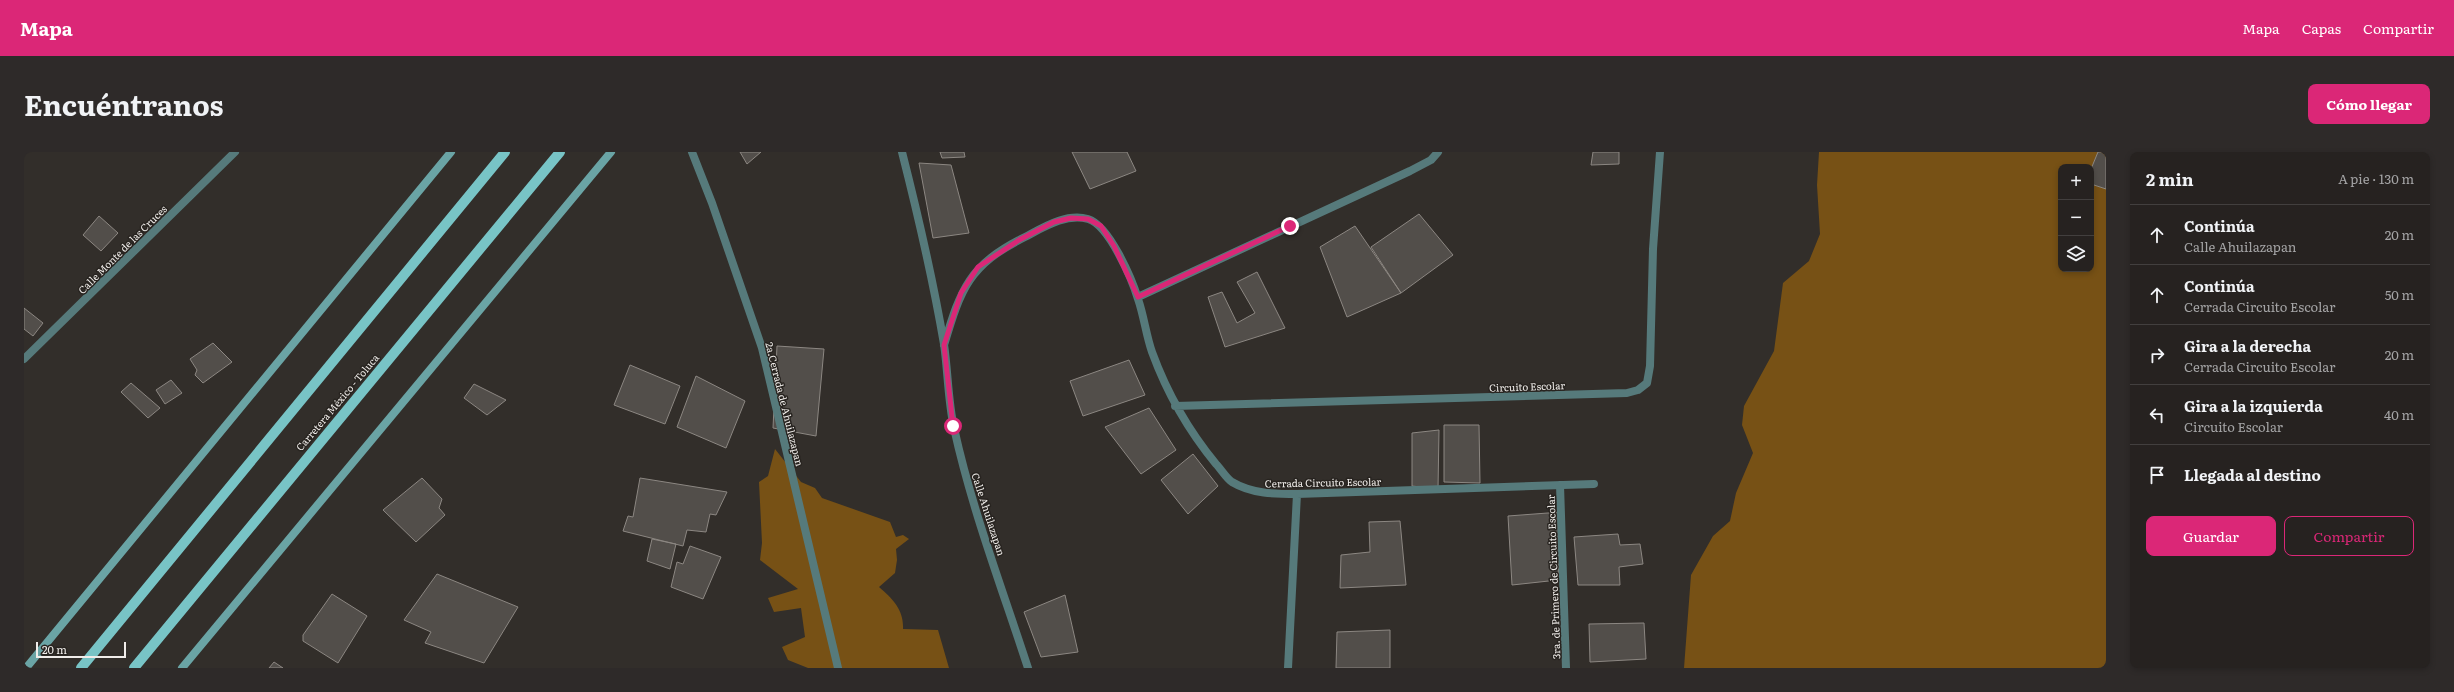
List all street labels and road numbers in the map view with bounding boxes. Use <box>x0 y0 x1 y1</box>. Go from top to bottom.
street label: Calle Monte de las Cruces <box>74 201 170 297</box>
street label: 2a.Cerrada de Ahuilazapan <box>762 340 808 468</box>
street label: Carretera México - Toluca <box>292 350 382 454</box>
street label: Circuito Escolar <box>1489 377 1566 395</box>
street label: Calle Ahuilazapan <box>969 471 1010 558</box>
street label: Cerrada Circuito Escolar <box>1265 473 1382 491</box>
street label: 3ra. de Primero de Circuito Escolar <box>1543 494 1563 660</box>

